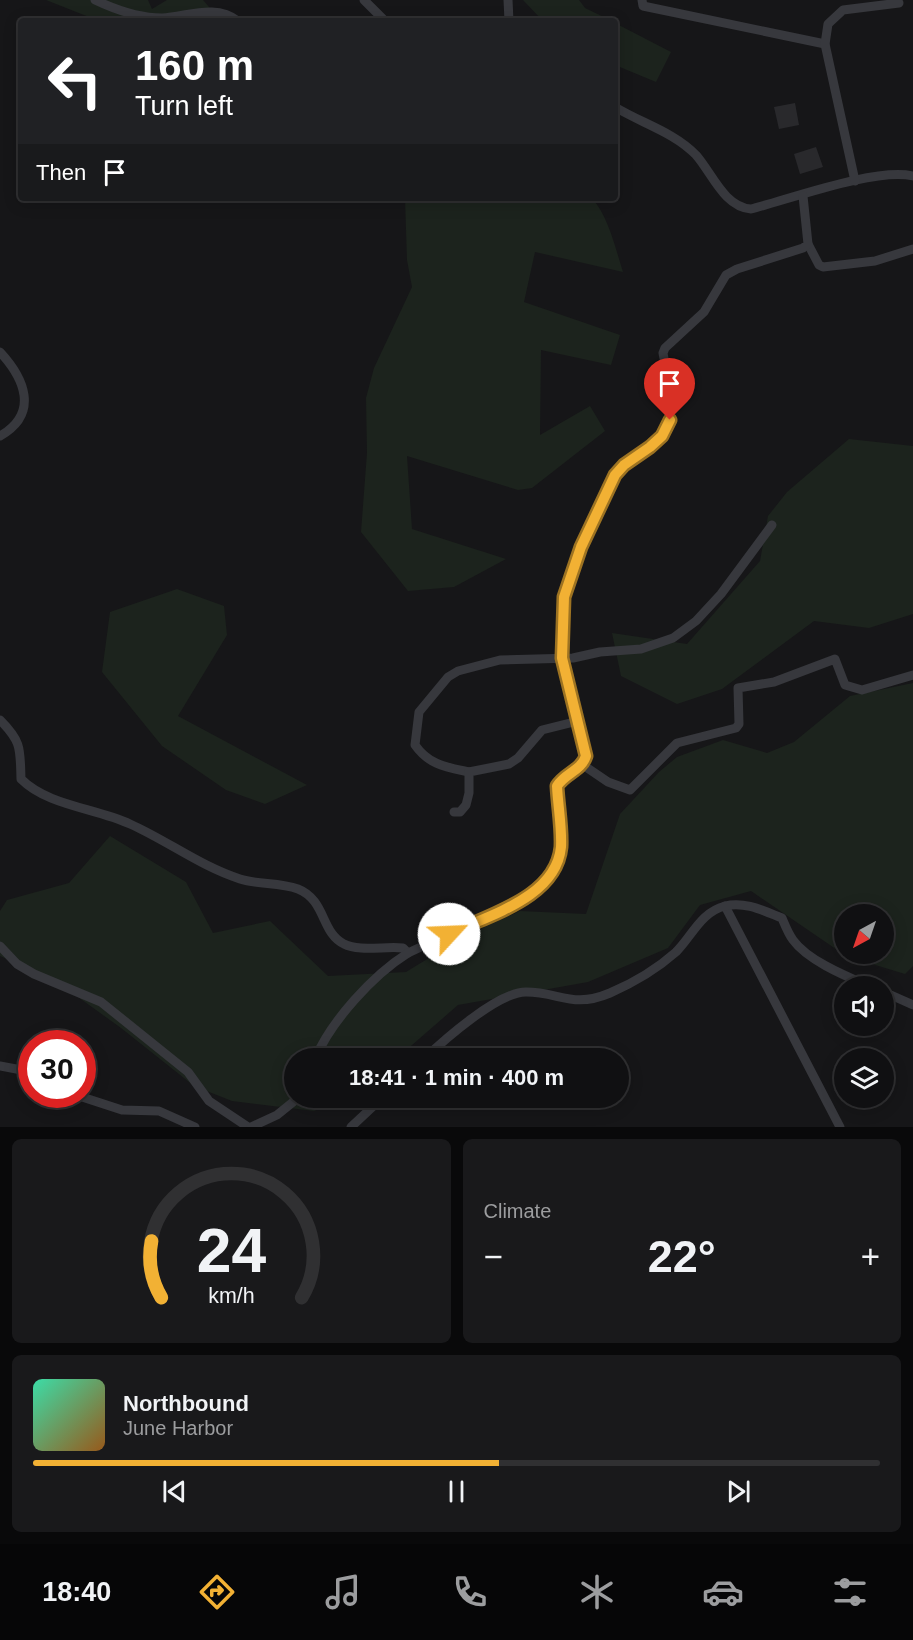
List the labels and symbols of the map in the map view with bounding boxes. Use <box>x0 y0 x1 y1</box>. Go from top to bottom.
pin <box>644 358 695 420</box>
position arrow <box>417 902 481 966</box>
north arrow <box>834 904 894 964</box>
speed limit sign: 30 <box>18 1030 96 1108</box>

